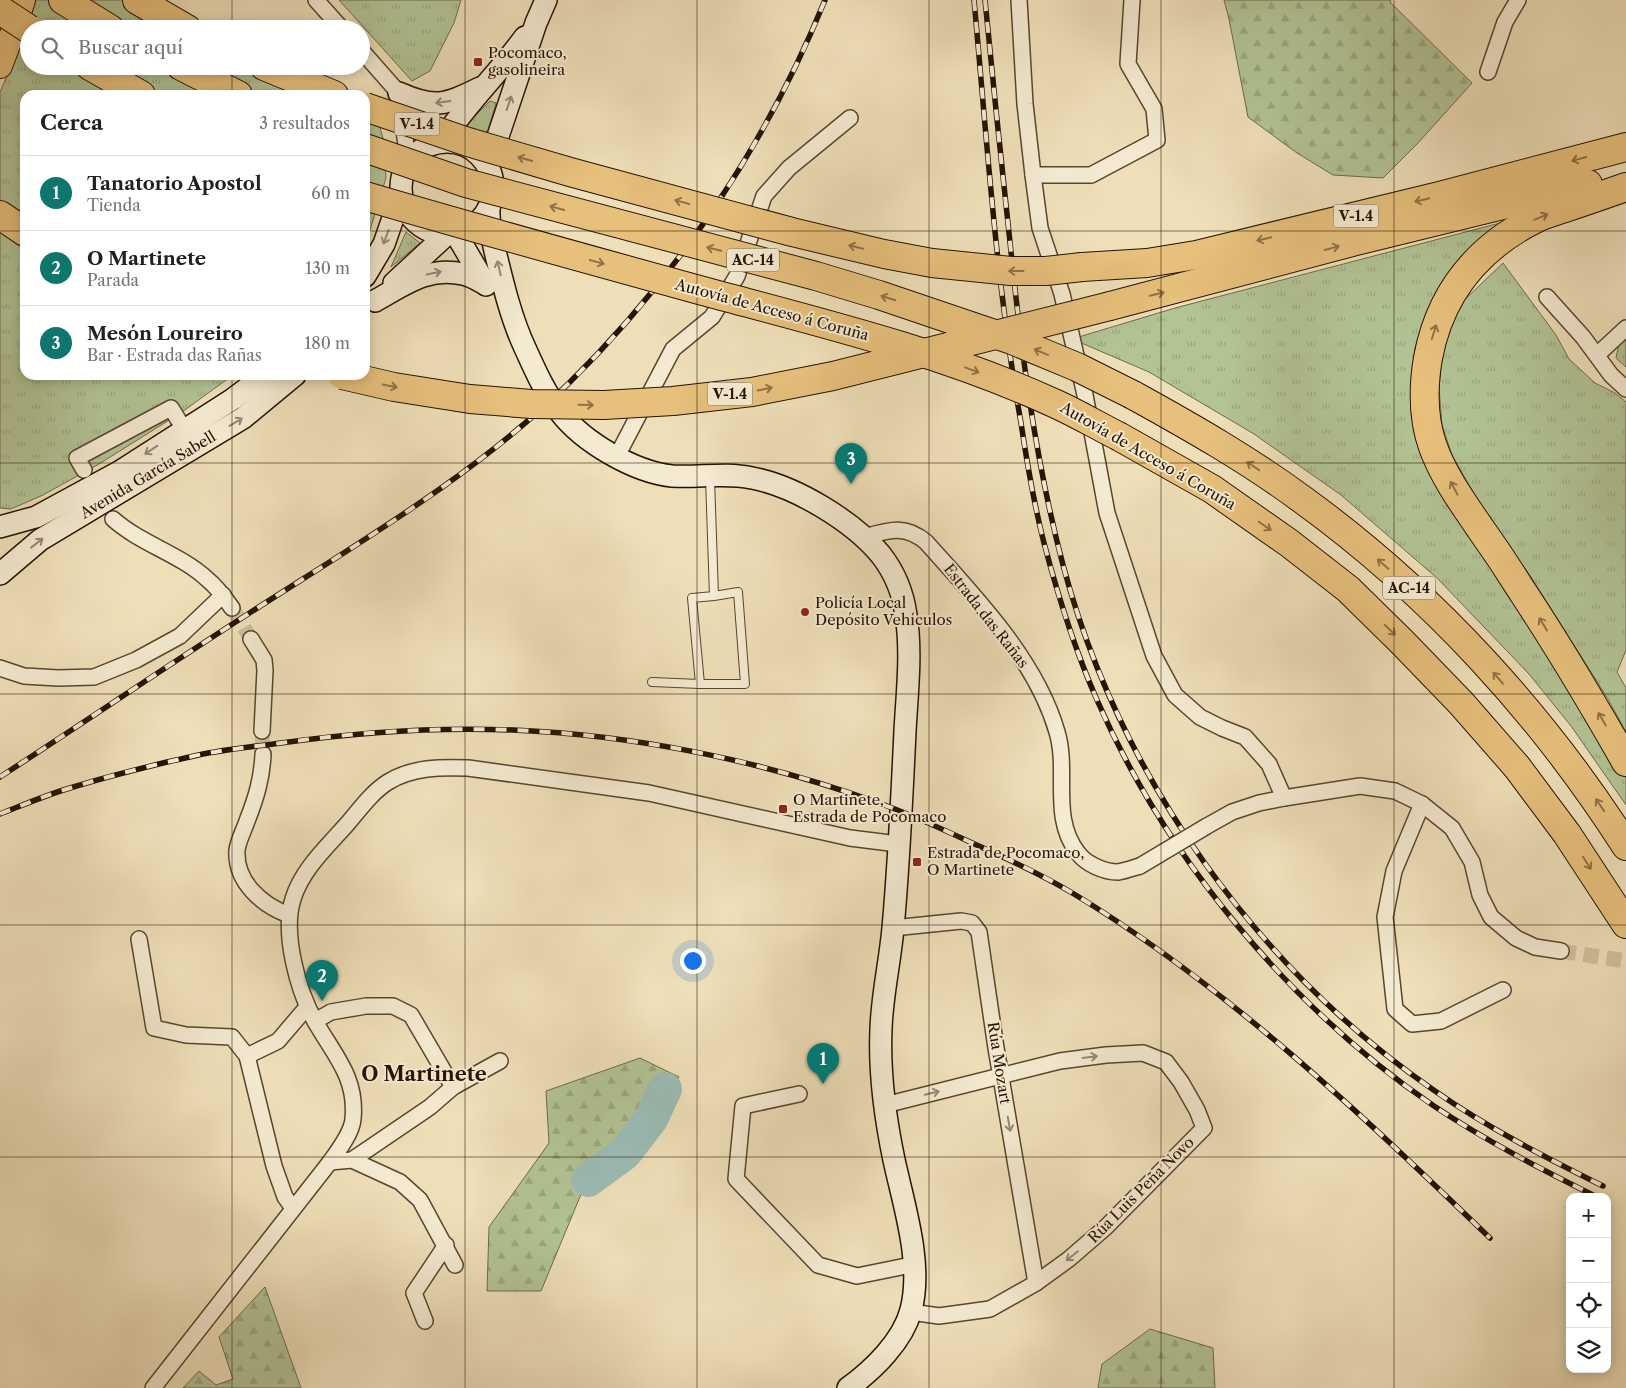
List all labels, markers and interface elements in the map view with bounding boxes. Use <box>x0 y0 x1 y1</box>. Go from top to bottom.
search box <box>20 20 370 75</box>
icon: search <box>38 34 66 62</box>
text: Buscar aquí <box>78 36 183 59</box>
place label: Pocomaco, gasolineira <box>488 43 567 79</box>
marker: Pocomaco, gasolineira <box>472 56 484 68</box>
one-way arrow <box>505 96 514 111</box>
one-way arrow <box>436 97 452 107</box>
text: Cerca <box>40 110 103 135</box>
road number: V-1.4 <box>394 112 440 136</box>
text: 3 resultados <box>259 113 350 133</box>
one-way arrow <box>517 153 533 163</box>
one-way arrow <box>1571 155 1587 164</box>
text: Tanatorio Apostol <box>87 172 262 195</box>
text: 1 <box>52 183 60 203</box>
text: 60 m <box>311 183 350 203</box>
text: Tienda <box>87 195 141 215</box>
one-way arrow <box>1414 196 1430 205</box>
one-way arrow <box>674 197 690 206</box>
one-way arrow <box>550 203 566 212</box>
road number: V-1.4 <box>1334 205 1378 228</box>
one-way arrow <box>1533 212 1548 222</box>
one-way arrow <box>381 229 390 244</box>
one-way arrow <box>1256 235 1272 244</box>
one-way arrow <box>848 242 864 252</box>
one-way arrow <box>1323 243 1339 252</box>
one-way arrow <box>707 244 723 254</box>
text: O Martinete <box>87 247 206 270</box>
road number: AC-14 <box>727 248 779 272</box>
text: 2 <box>51 258 61 278</box>
text: 130 m <box>305 258 350 278</box>
one-way arrow <box>589 258 605 268</box>
one-way arrow <box>494 260 503 276</box>
one-way arrow <box>1008 266 1024 276</box>
one-way arrow <box>426 268 442 277</box>
text: Parada <box>87 270 139 290</box>
street label: Autovía de Acceso á Coruña <box>672 274 871 345</box>
one-way arrow <box>1149 289 1165 298</box>
one-way arrow <box>880 292 896 302</box>
text: Mesón Loureiro <box>87 322 243 345</box>
one-way arrow <box>1430 325 1440 341</box>
text: 3 <box>51 333 61 353</box>
text: 180 m <box>304 333 350 353</box>
text: Bar · Estrada das Rañas <box>87 345 262 365</box>
one-way arrow <box>1034 347 1049 356</box>
one-way arrow <box>963 366 979 375</box>
one-way arrow <box>381 382 397 391</box>
road number: V-1.4 <box>708 382 752 406</box>
one-way arrow <box>756 384 772 394</box>
street label: Autovía de Acceso á Coruña <box>1056 397 1239 514</box>
one-way arrow <box>578 400 594 410</box>
one-way arrow <box>228 416 242 426</box>
street label: Avenida García Sabell <box>76 426 219 523</box>
pin: 3 <box>835 443 867 484</box>
one-way arrow <box>144 445 158 455</box>
one-way arrow <box>1246 461 1260 471</box>
one-way arrow <box>1449 481 1458 496</box>
one-way arrow <box>1258 521 1272 531</box>
one-way arrow <box>30 537 43 548</box>
one-way arrow <box>1376 558 1389 570</box>
street label: Estrada das Rañas <box>940 560 1033 672</box>
road number: AC-14 <box>1383 576 1435 600</box>
place label: Policía Local Depósito Vehículos <box>815 593 952 629</box>
marker: Policía Local Depósito Vehículos <box>799 606 811 618</box>
one-way arrow <box>1538 617 1548 631</box>
one-way arrow <box>1384 624 1396 637</box>
one-way arrow <box>1493 672 1504 685</box>
one-way arrow <box>1597 712 1607 727</box>
place label: O Martinete, Estrada de Pocomaco <box>793 790 946 826</box>
one-way arrow <box>1595 798 1605 812</box>
marker: O Martinete, Estrada de Pocomaco <box>777 803 789 815</box>
place label: Estrada de Pocomaco, O Martinete <box>927 843 1084 879</box>
marker: Estrada de Pocomaco, O Martinete <box>911 856 923 868</box>
one-way arrow <box>1582 856 1592 870</box>
your location <box>680 948 706 974</box>
pin: 2 <box>306 960 338 1001</box>
street label: Rúa Mozart <box>984 1020 1015 1106</box>
pin: 1 <box>807 1043 839 1084</box>
one-way arrow <box>1082 1052 1098 1062</box>
district label: O Martinete <box>361 1062 487 1086</box>
one-way arrow <box>924 1088 940 1097</box>
one-way arrow <box>1005 1115 1015 1131</box>
street label: Rúa Luis Peña Novo <box>1084 1133 1198 1247</box>
map controls <box>1566 1193 1611 1373</box>
button: + <box>1566 1193 1611 1238</box>
button: − <box>1566 1238 1611 1283</box>
one-way arrow <box>1066 1250 1079 1261</box>
button: locate <box>1566 1283 1611 1328</box>
button: layers <box>1566 1328 1611 1373</box>

